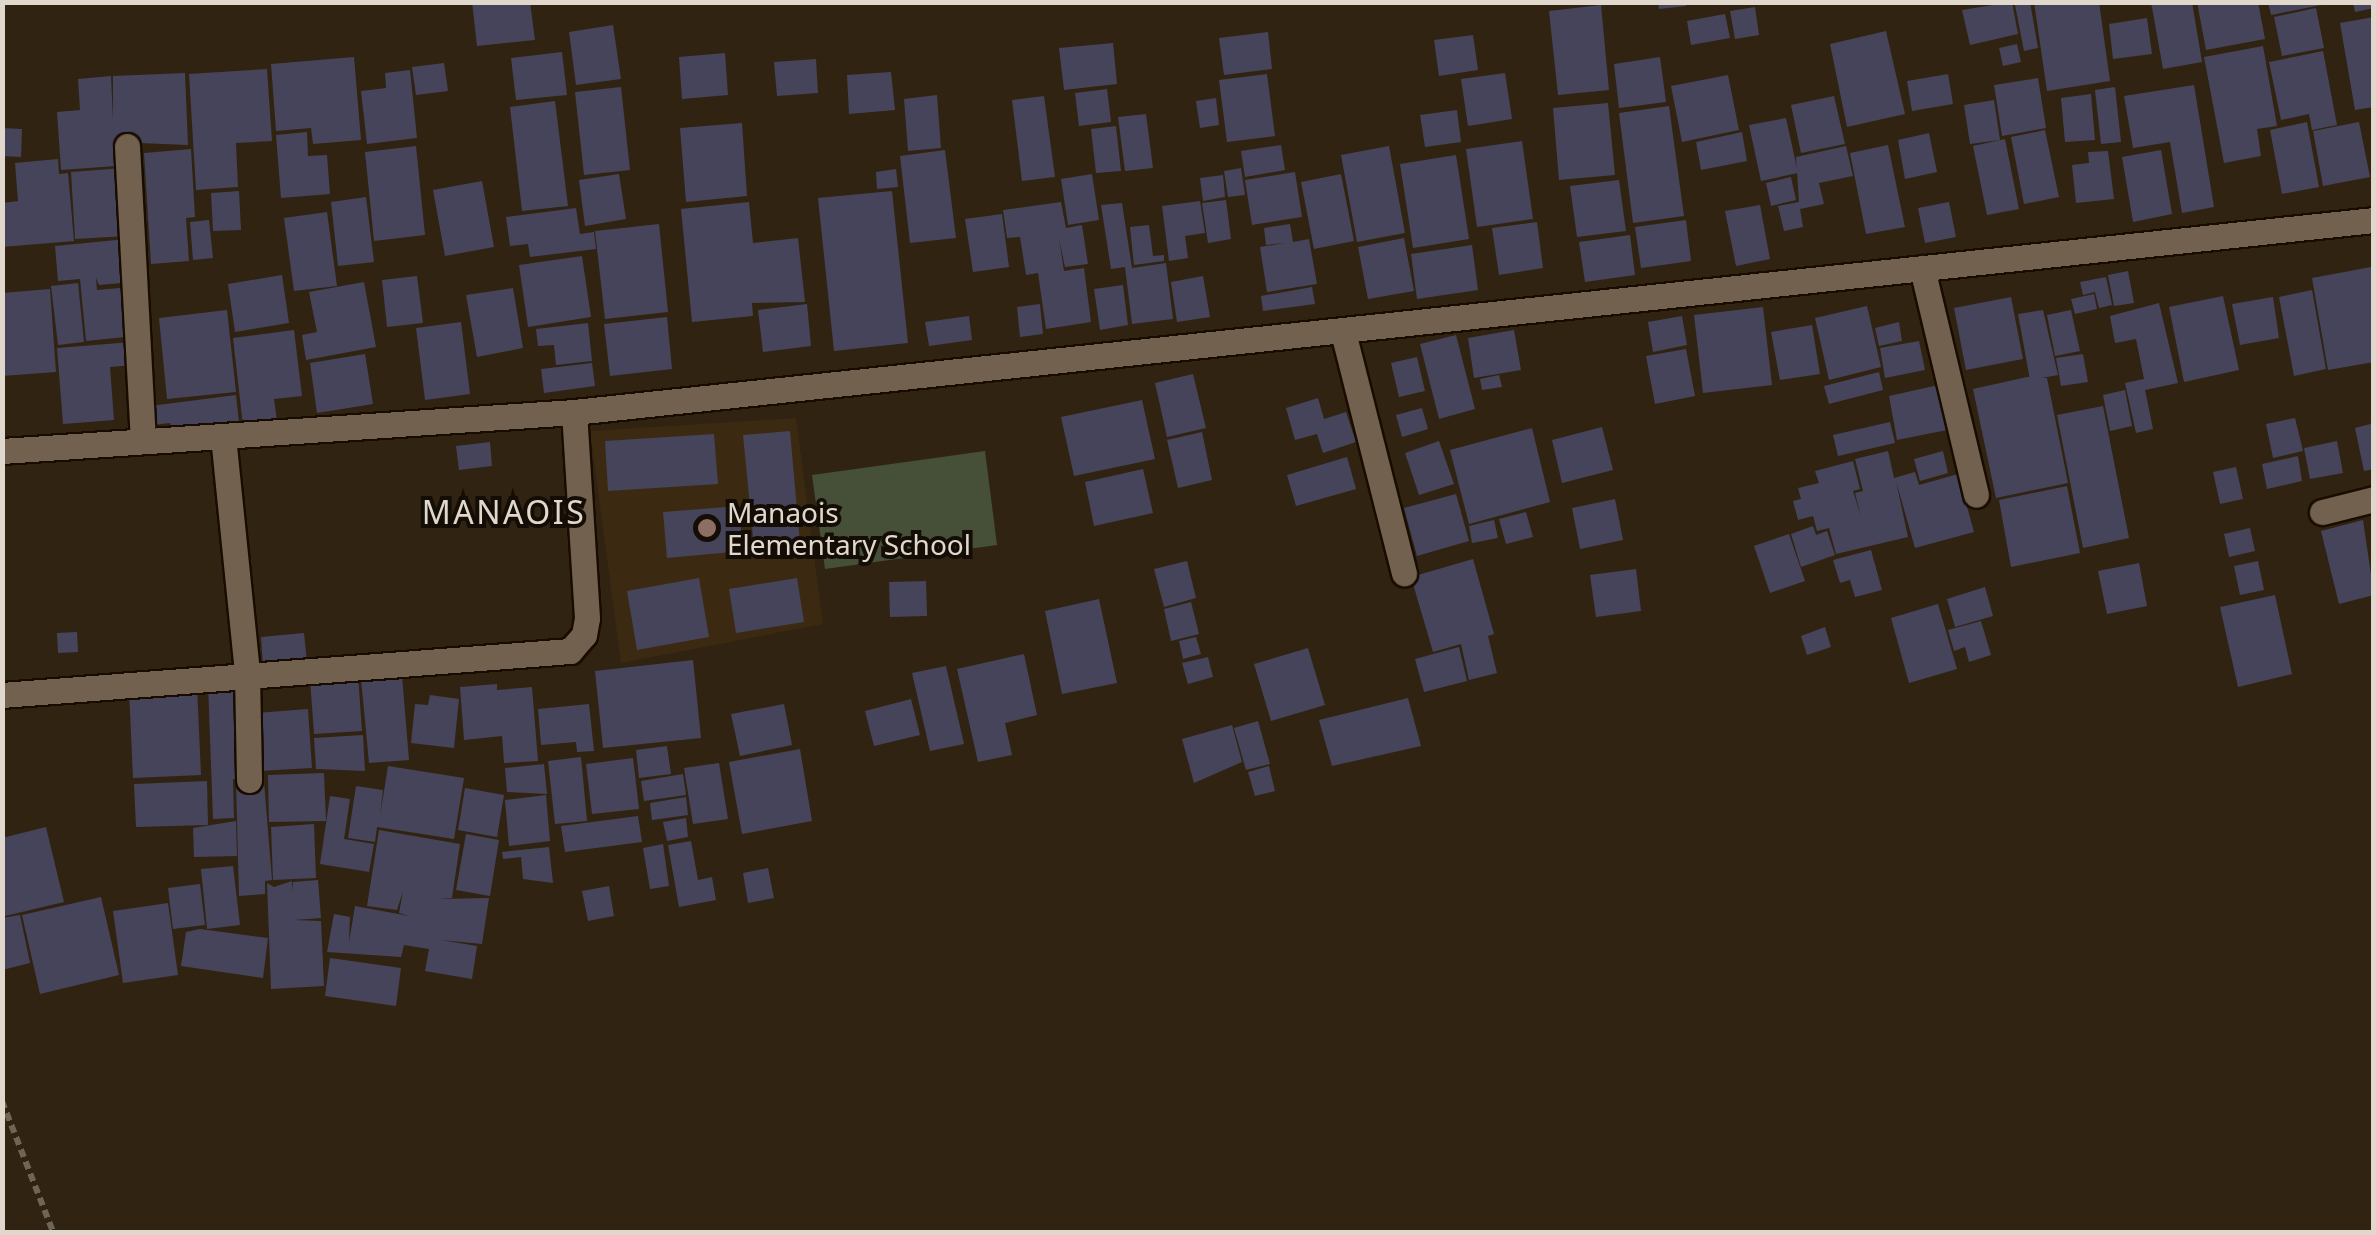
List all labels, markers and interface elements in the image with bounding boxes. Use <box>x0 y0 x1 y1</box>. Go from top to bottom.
district label: MANAOIS <box>422 493 586 531</box>
place label: Manaois Elementary School <box>727 495 971 561</box>
marker: Manaois Elementary School <box>696 517 718 539</box>

